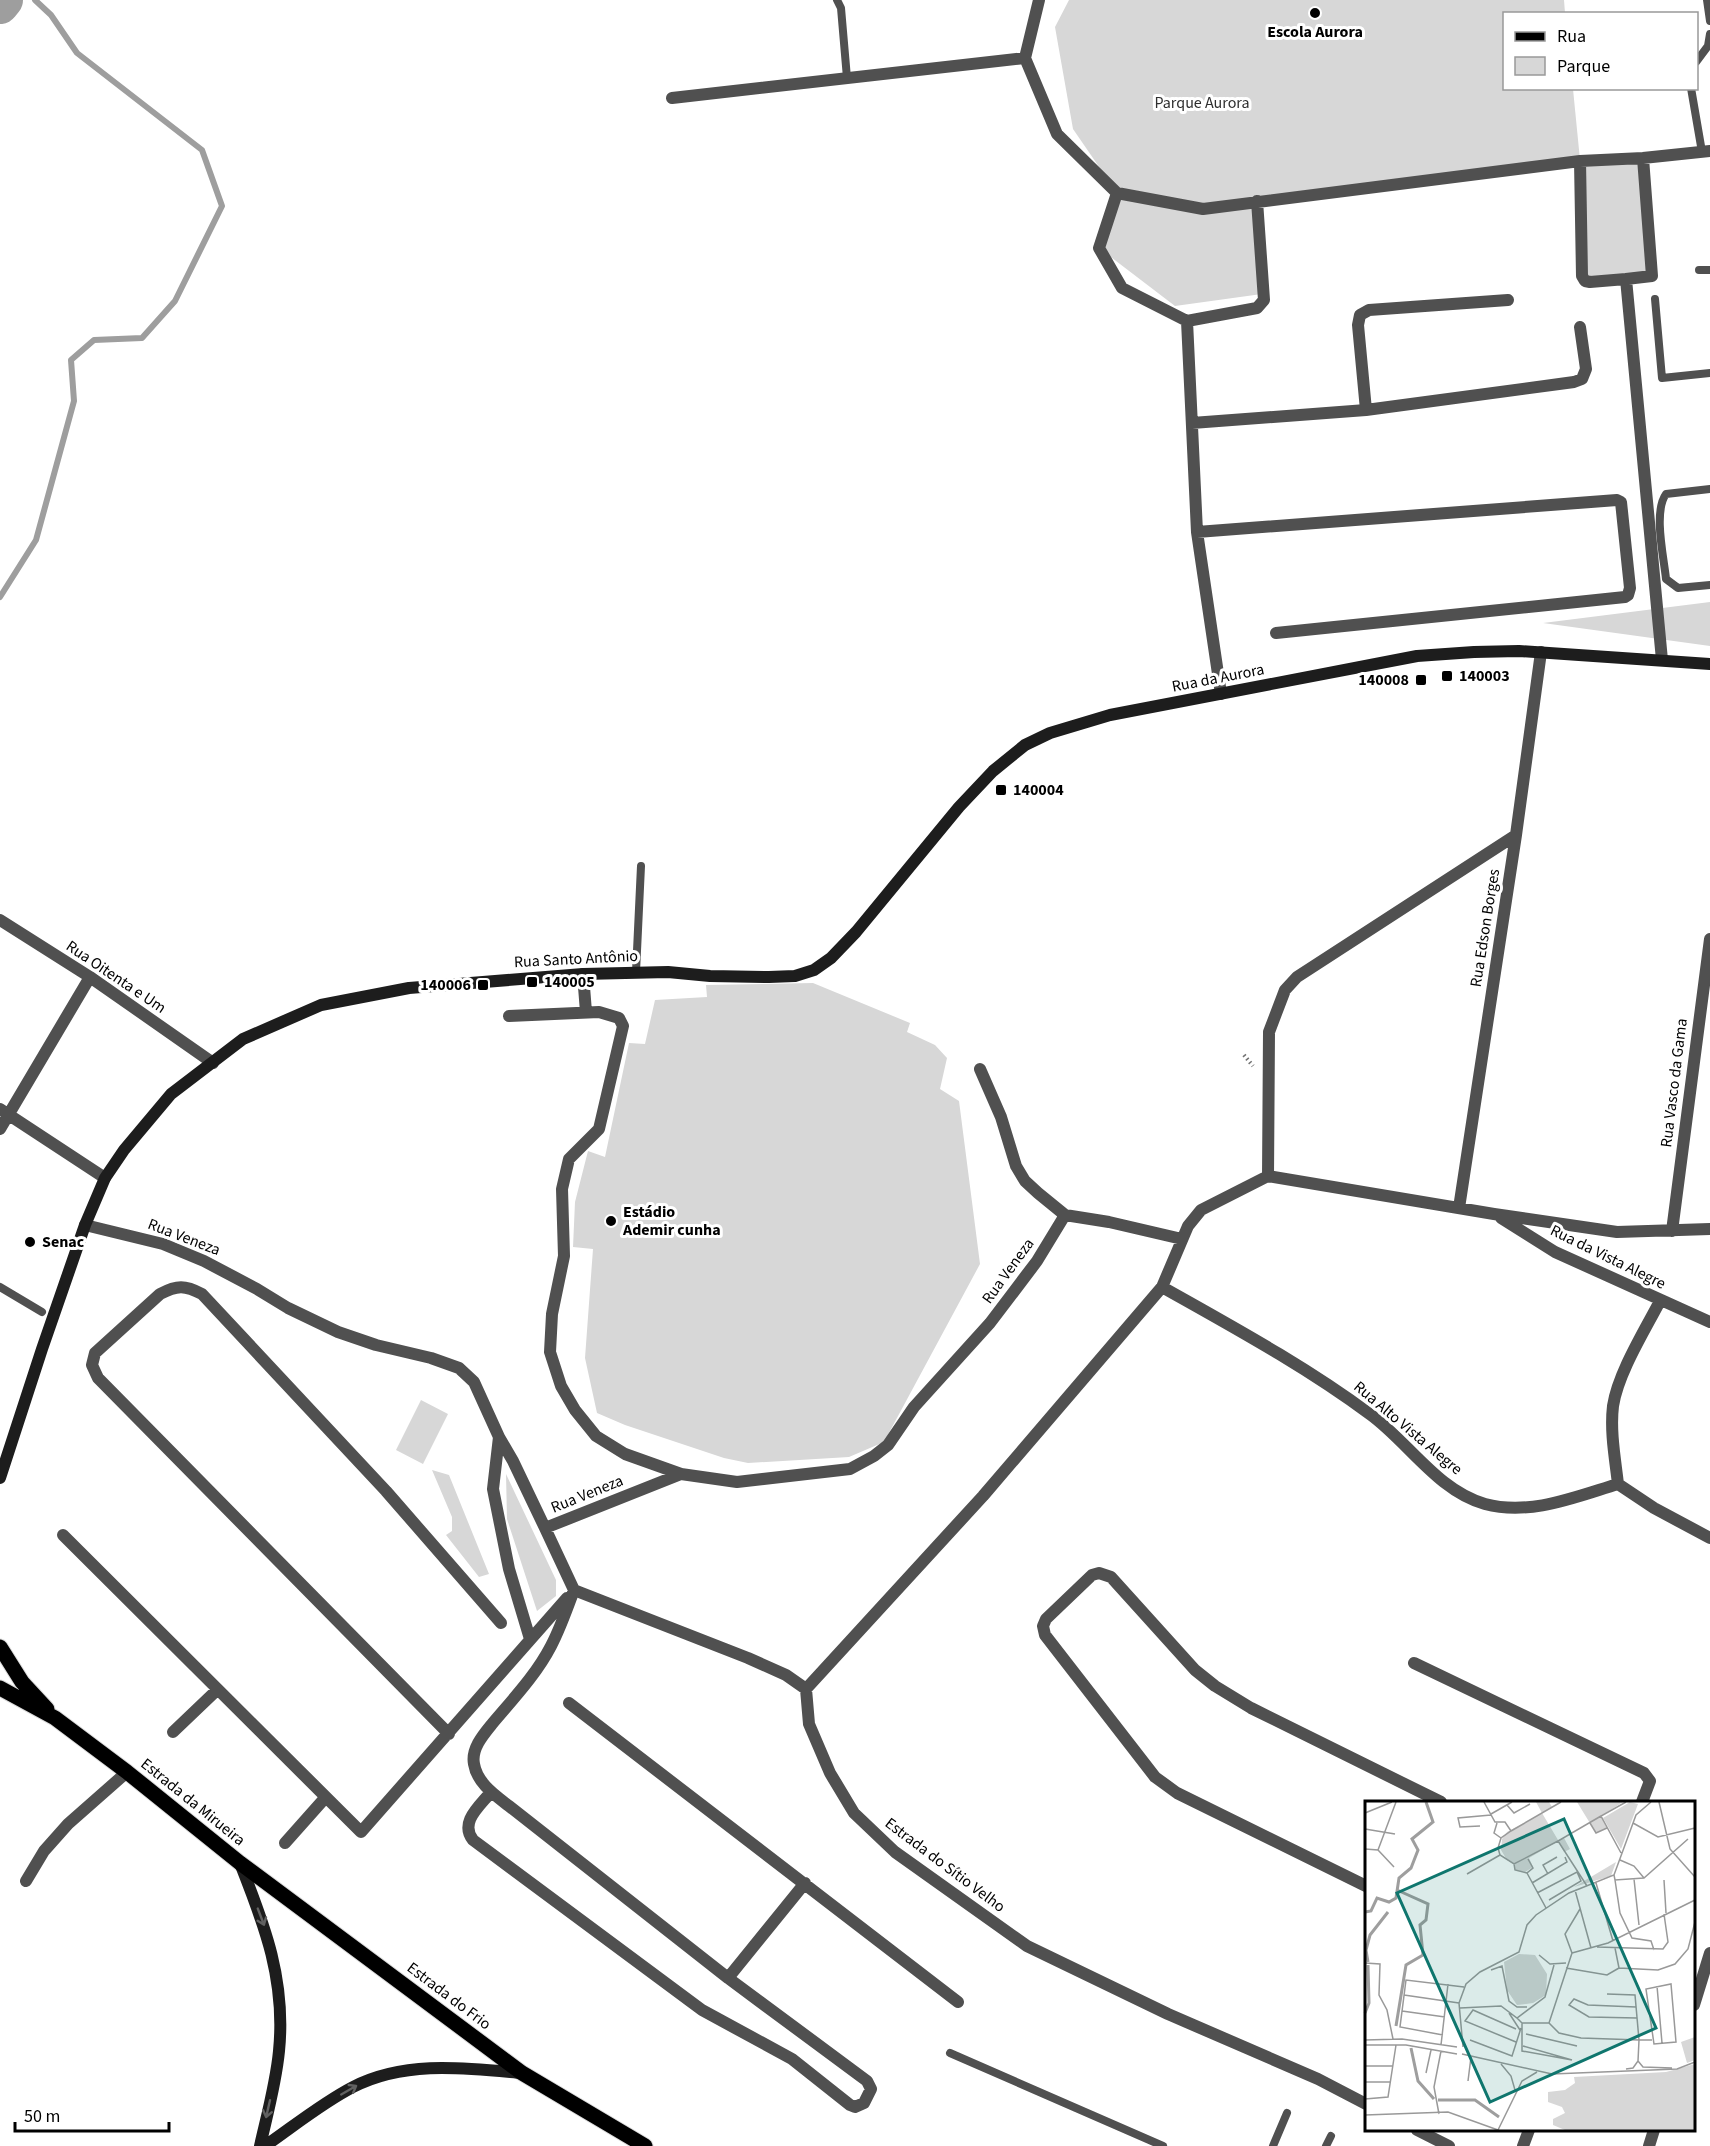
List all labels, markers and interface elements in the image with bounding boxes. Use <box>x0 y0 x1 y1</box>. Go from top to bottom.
marker: Escola Aurora <box>1308 6 1322 20</box>
legend <box>1503 12 1698 90</box>
place label: Escola Aurora <box>1267 21 1363 43</box>
text: Rua <box>1557 24 1586 49</box>
text: Parque <box>1557 54 1610 79</box>
park label: Parque Aurora <box>1154 92 1250 114</box>
street label: Rua da Aurora <box>1170 658 1266 698</box>
place label: 140003 <box>1459 665 1510 687</box>
place label: 140008 <box>1358 669 1409 691</box>
marker: 140003 <box>1440 669 1454 683</box>
marker: 140008 <box>1414 673 1428 687</box>
place label: 140004 <box>1013 779 1064 801</box>
marker: 140004 <box>994 783 1008 797</box>
street label: Rua Edson Borges <box>1465 867 1505 989</box>
street label: Rua Oitenta e Um <box>62 935 170 1019</box>
street label: Rua Santo Antônio <box>513 945 639 973</box>
place label: 140005 <box>544 971 595 993</box>
place label: 140006 <box>420 974 471 996</box>
marker: 140005 <box>525 975 539 989</box>
marker: 140006 <box>476 978 490 992</box>
street label: Rua Vasco da Gama <box>1655 1017 1693 1149</box>
place label: Estádio Ademir cunha <box>622 1201 721 1241</box>
street label: Rua Veneza <box>144 1213 224 1261</box>
marker: Estádio Ademir cunha <box>604 1214 618 1228</box>
street label: Rua da Vista Alegre <box>1547 1219 1670 1295</box>
place label: Senac <box>42 1231 85 1253</box>
street label: Rua Veneza <box>977 1234 1039 1308</box>
marker: Senac <box>23 1235 37 1249</box>
street label: Rua Alto Vista Alegre <box>1349 1376 1467 1480</box>
street label: Rua Veneza <box>548 1470 626 1518</box>
street label: Estrada da Mirueira <box>136 1753 250 1851</box>
inset map <box>1365 1801 1695 2131</box>
street label: Estrada do Sítio Velho <box>880 1812 1010 1918</box>
one-way arrow <box>257 1908 268 1926</box>
street label: Estrada do Frio <box>402 1957 496 2035</box>
one-way arrow <box>340 2084 357 2096</box>
scale bar <box>15 2095 170 2133</box>
one-way arrow <box>262 2099 274 2118</box>
text: 50 m <box>24 2104 60 2129</box>

